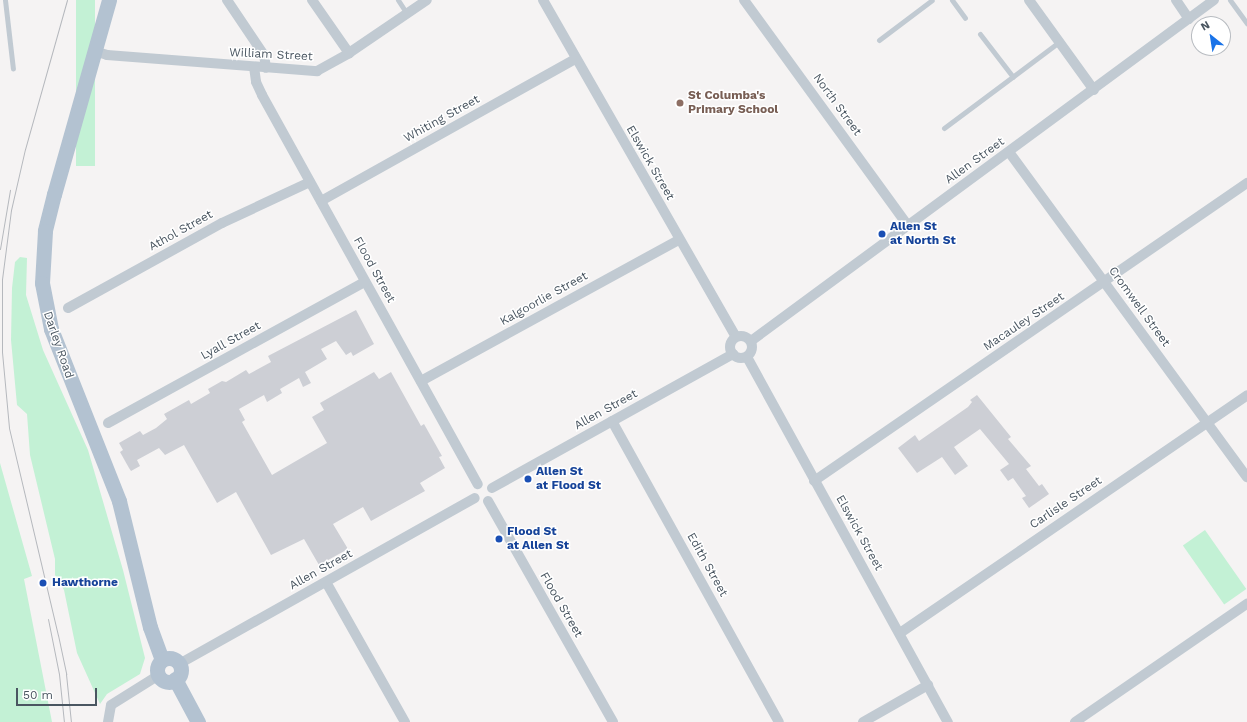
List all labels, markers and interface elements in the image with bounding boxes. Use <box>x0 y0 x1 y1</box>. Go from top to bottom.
north arrow <box>1191 16 1231 56</box>
text: N <box>1198 18 1212 34</box>
street label: William Street <box>229 46 313 64</box>
street label: North Street <box>810 71 864 139</box>
place label: St Columba's Primary School <box>688 89 779 117</box>
street label: Whiting Street <box>402 92 482 146</box>
marker: St Columba's Primary School <box>675 98 685 108</box>
street label: Elswick Street <box>623 123 677 203</box>
street label: Allen Street <box>943 135 1007 187</box>
street label: Athol Street <box>146 207 216 255</box>
place label: Allen St at North St <box>890 220 956 248</box>
marker: Allen St at North St <box>877 229 887 239</box>
street label: Flood Street <box>350 235 398 305</box>
street label: Cromwell Street <box>1105 264 1173 350</box>
street label: Kalgoorlie Street <box>498 269 590 329</box>
street label: Macauley Street <box>981 290 1067 354</box>
street label: Darley Road <box>40 309 76 381</box>
street label: Lyall Street <box>198 319 264 363</box>
street label: Allen Street <box>572 387 640 433</box>
place label: Allen St at Flood St <box>536 465 601 493</box>
marker: Allen St at Flood St <box>523 474 533 484</box>
street label: Carlisle Street <box>1027 474 1105 532</box>
street label: Elswick Street <box>832 493 886 573</box>
place label: Flood St at Allen St <box>507 525 569 553</box>
street label: Edith Street <box>684 531 730 599</box>
marker: Flood St at Allen St <box>494 534 504 544</box>
street label: Allen Street <box>287 547 355 593</box>
street label: Flood Street <box>536 570 586 640</box>
place label: Hawthorne <box>52 576 118 590</box>
marker: Hawthorne <box>37 577 49 589</box>
scale bar <box>18 680 99 706</box>
text: 50 m <box>23 688 53 702</box>

